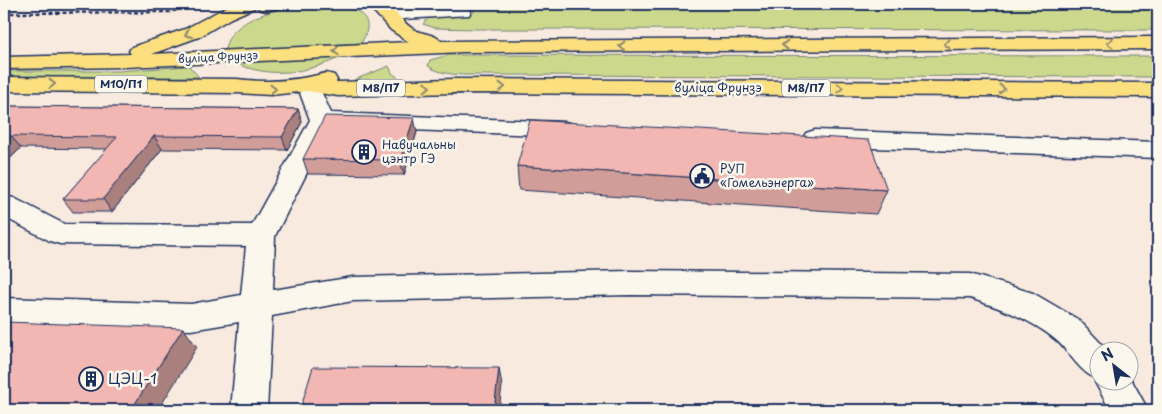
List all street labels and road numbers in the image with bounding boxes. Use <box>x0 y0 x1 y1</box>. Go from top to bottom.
street label: вуліца Фрунзэ <box>178 46 259 67</box>
road number: М10/П1 <box>95 76 147 92</box>
street label: вуліца Фрунзэ <box>674 78 762 96</box>
road number: М8/П7 <box>357 80 405 96</box>
road number: М8/П7 <box>782 80 830 96</box>

